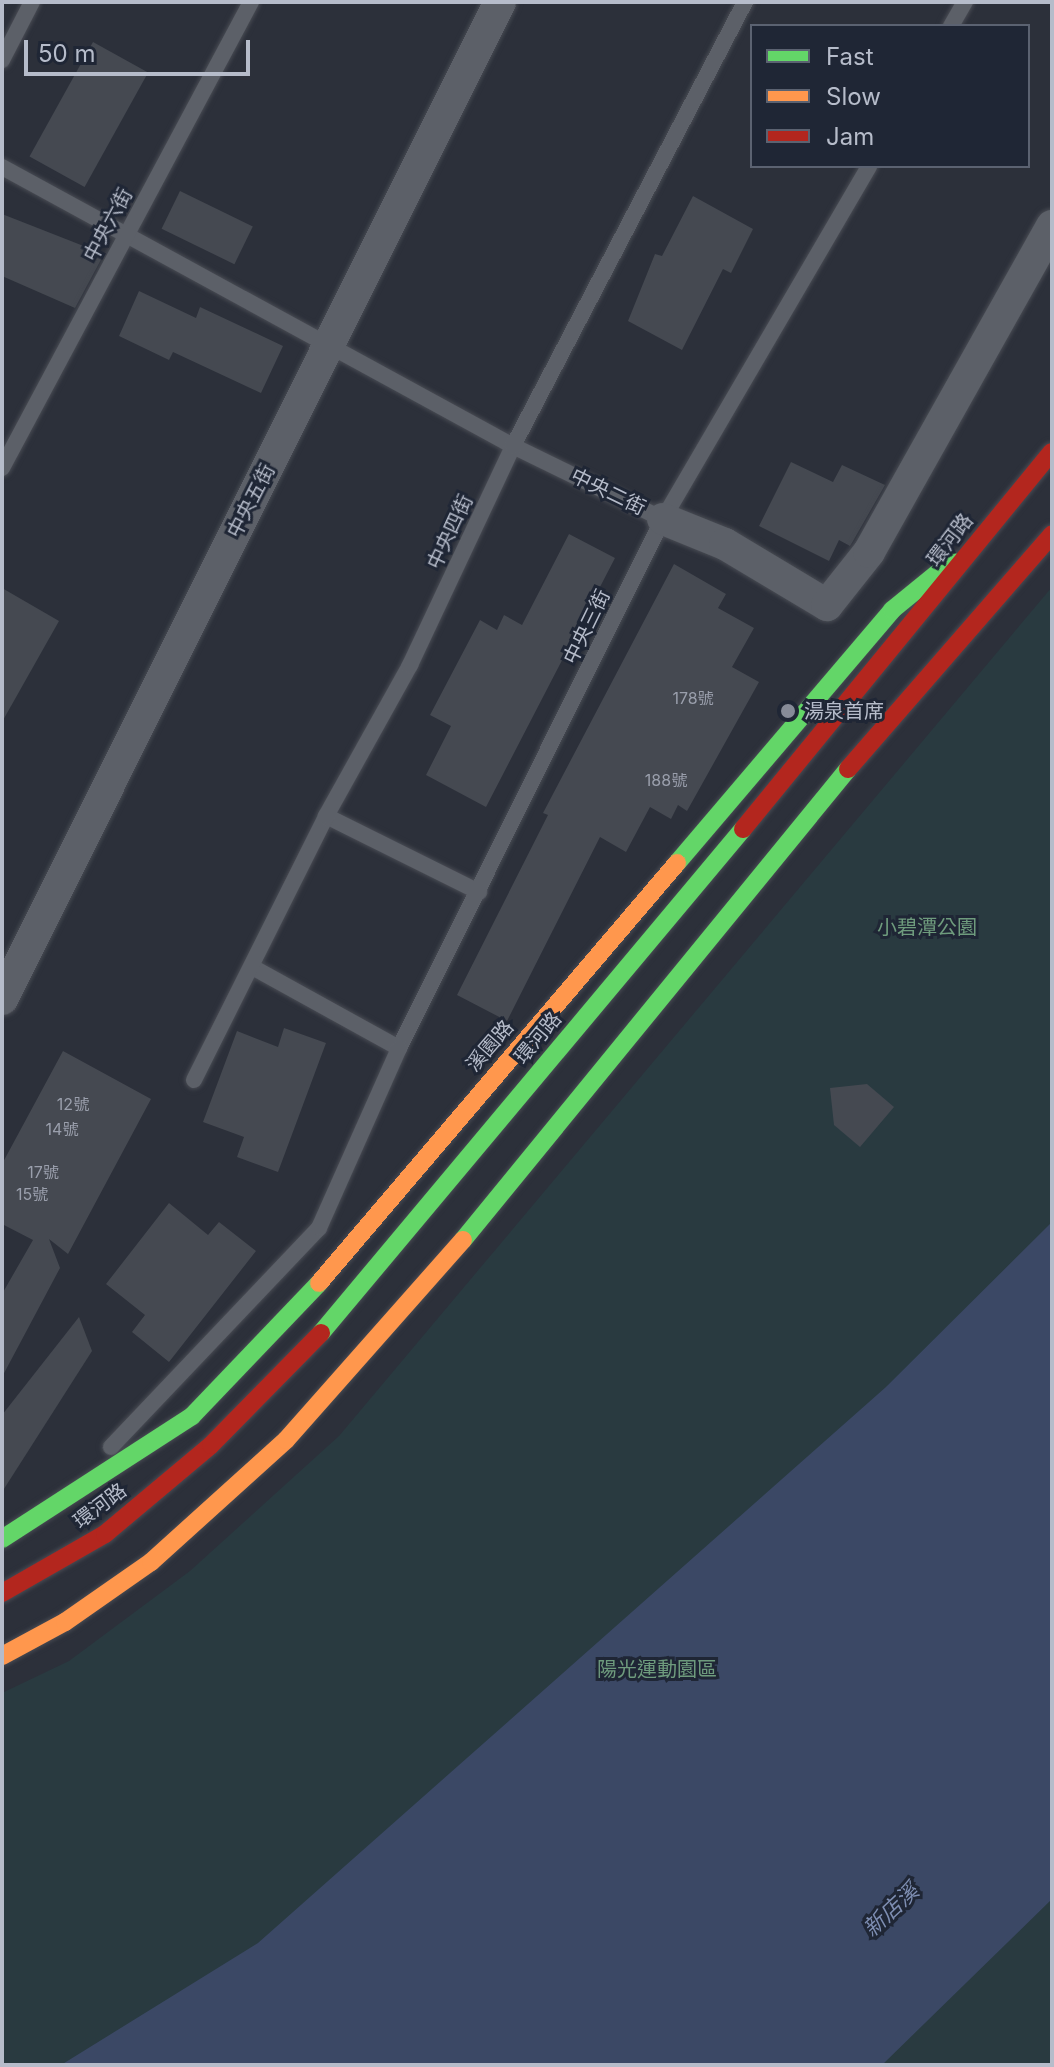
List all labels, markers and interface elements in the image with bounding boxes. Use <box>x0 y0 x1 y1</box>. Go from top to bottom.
scale bar <box>28 24 254 74</box>
legend <box>750 24 1030 168</box>
text: 50 m <box>38 39 96 68</box>
text: Fast <box>826 42 874 71</box>
text: Slow <box>826 82 881 111</box>
text: Jam <box>826 122 874 151</box>
street label: 中央六街 <box>79 184 137 266</box>
street label: 中央五街 <box>222 460 280 542</box>
street label: 中央二街 <box>567 464 649 520</box>
street label: 中央四街 <box>422 491 478 573</box>
street label: 環河路 <box>922 509 978 571</box>
street label: 中央三街 <box>559 586 615 668</box>
house number: 178號 <box>672 688 714 708</box>
place label: 湯泉首席 <box>804 699 884 723</box>
marker: 湯泉首席 <box>779 702 797 720</box>
house number: 188號 <box>645 770 687 790</box>
park label: 小碧潭公園 <box>877 915 977 939</box>
street label: 環河路 <box>510 1007 566 1069</box>
street label: 溪園路 <box>461 1015 519 1077</box>
house number: 12號 <box>57 1094 89 1114</box>
house number: 14號 <box>46 1119 78 1139</box>
house number: 17號 <box>27 1162 59 1182</box>
house number: 15號 <box>16 1184 48 1204</box>
street label: 環河路 <box>69 1478 131 1534</box>
park label: 陽光運動園區 <box>597 1657 717 1681</box>
water label: 新店溪 <box>858 1878 924 1942</box>

